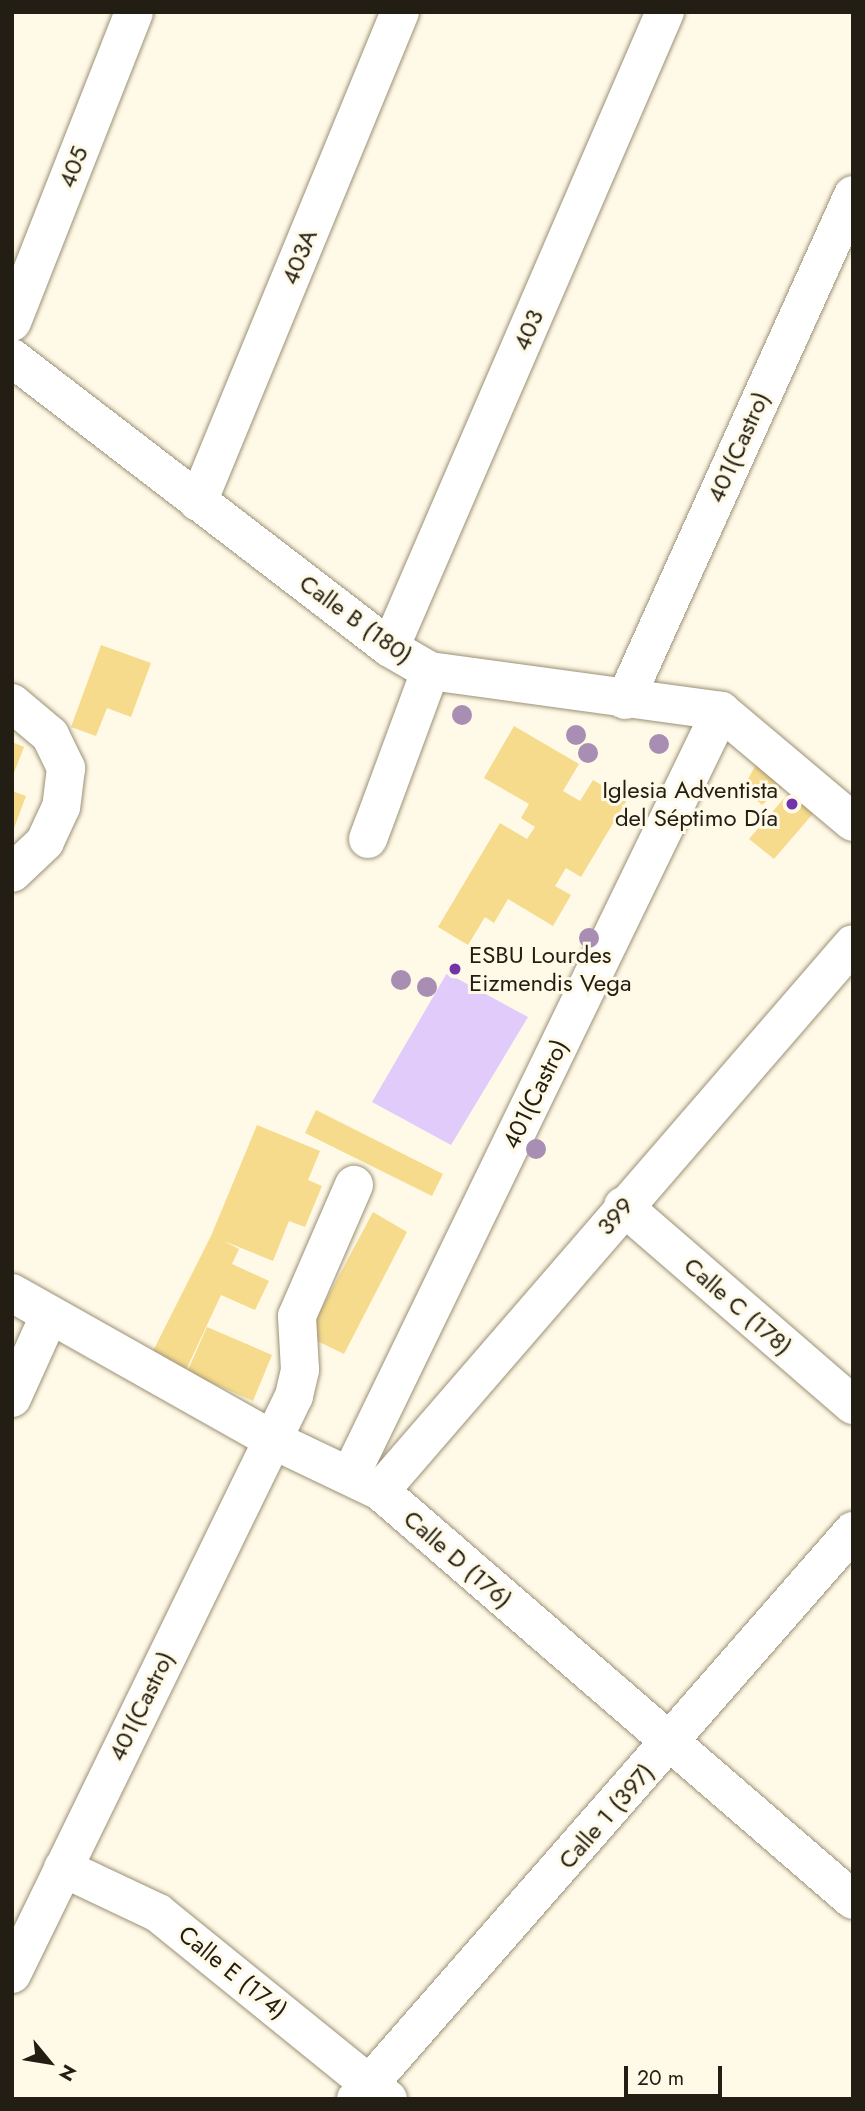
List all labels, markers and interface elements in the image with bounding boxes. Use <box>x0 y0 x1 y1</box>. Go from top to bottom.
street label: 405 <box>52 142 94 192</box>
street label: 403A <box>275 225 323 289</box>
street label: 403 <box>507 305 549 355</box>
street label: 401(Castro) <box>701 387 775 507</box>
street label: Calle B (180) <box>294 568 418 670</box>
place label: Iglesia Adventista del Séptimo Día <box>602 776 778 832</box>
marker: Iglesia Adventista del Séptimo Día <box>784 796 800 812</box>
place label: ESBU Lourdes Eizmendis Vega <box>469 941 631 997</box>
marker: ESBU Lourdes Eizmendis Vega <box>447 961 463 977</box>
street label: 401(Castro) <box>496 1034 574 1154</box>
street label: 399 <box>591 1191 639 1241</box>
street label: Calle C (178) <box>678 1251 798 1361</box>
street label: Calle D (176) <box>398 1504 518 1614</box>
street label: 401(Castro) <box>102 1646 180 1766</box>
street label: Calle 1 (397) <box>552 1757 660 1875</box>
street label: Calle E (174) <box>173 1920 293 2024</box>
north arrow <box>14 2027 84 2097</box>
scale bar <box>627 2052 725 2096</box>
text: N <box>52 2059 83 2086</box>
text: 20 m <box>637 2063 684 2093</box>

